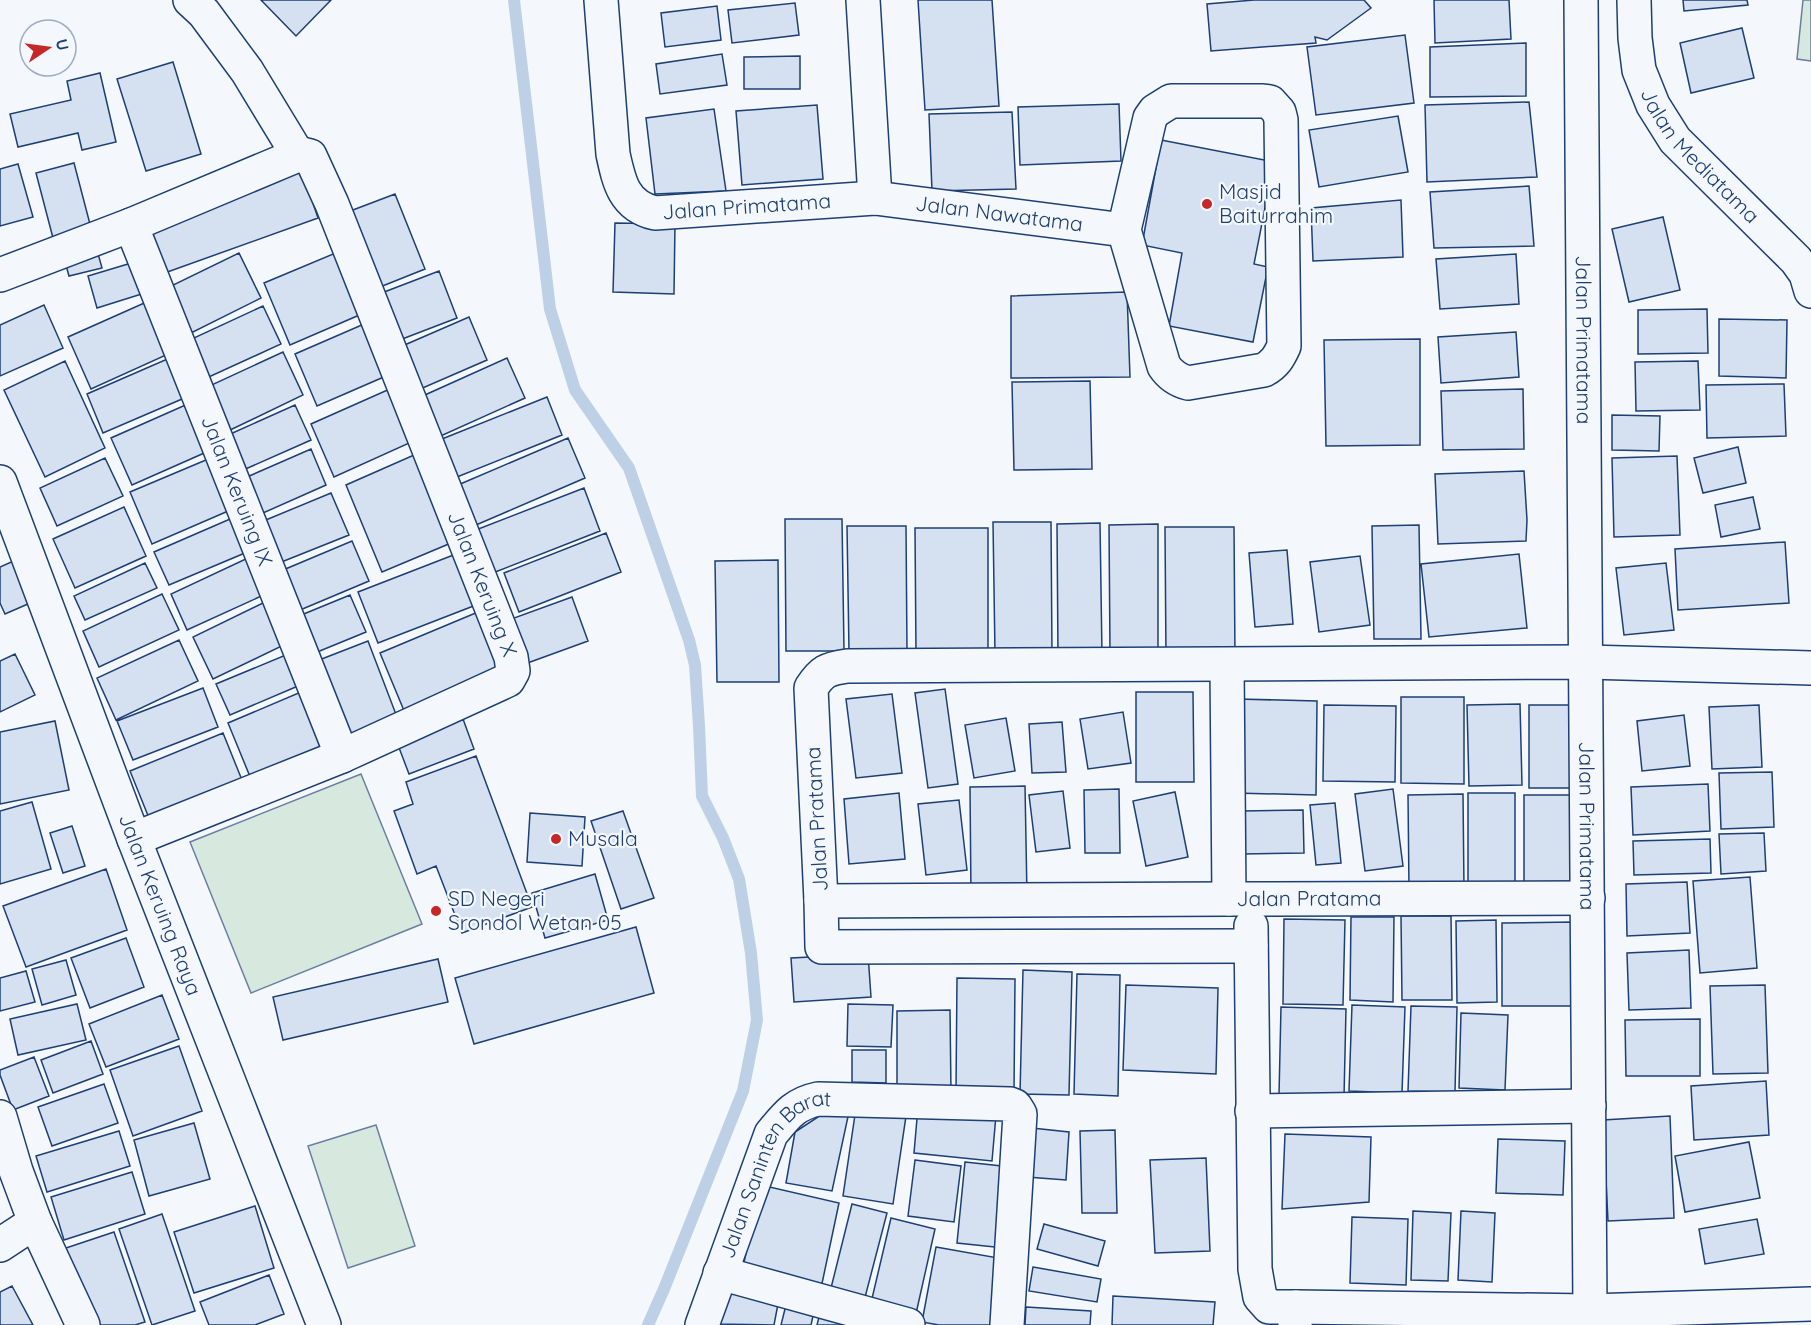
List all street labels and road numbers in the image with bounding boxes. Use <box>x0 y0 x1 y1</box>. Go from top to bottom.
street label: Jalan Mediatama <box>1636 84 1765 228</box>
street label: Jalan Primatama <box>661 187 832 224</box>
street label: Jalan Nawatama <box>914 189 1085 237</box>
street label: Jalan Primatama <box>1571 255 1598 425</box>
street label: Jalan Keruing IX <box>196 412 279 569</box>
street label: Jalan Keruing X <box>443 507 524 660</box>
street label: Jalan Primatama <box>1574 741 1601 911</box>
street label: Jalan Pratama <box>799 746 833 892</box>
street label: Jalan Keruing Raya <box>114 810 208 999</box>
street label: Jalan Pratama <box>1236 885 1382 911</box>
street label: Jalan Saninten Barat <box>713 1084 831 1262</box>

